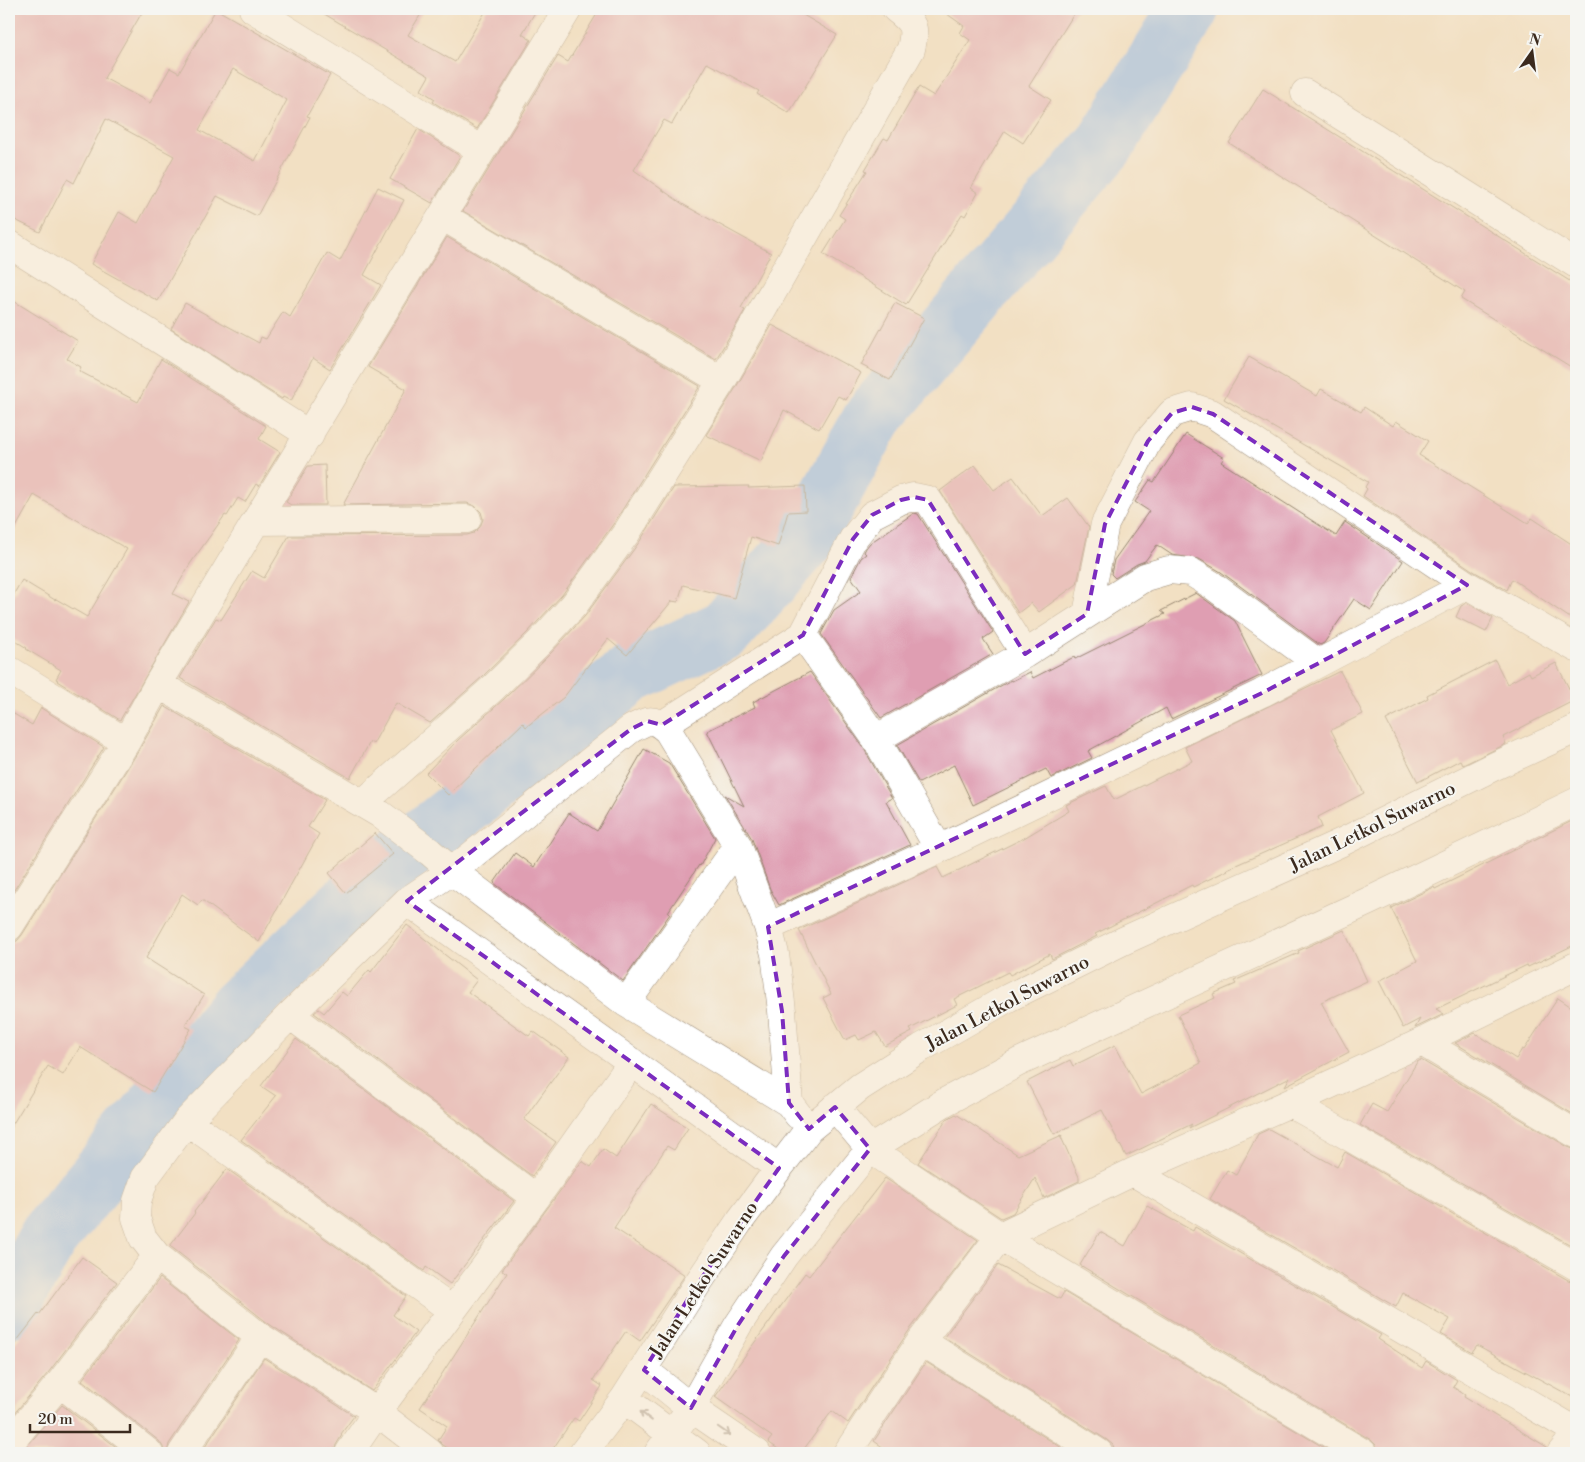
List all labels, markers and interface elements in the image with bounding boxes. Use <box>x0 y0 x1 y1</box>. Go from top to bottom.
north arrow <box>1508 28 1558 78</box>
text: N <box>1527 30 1542 50</box>
street label: Jalan Letkol Suwarno <box>1284 776 1459 878</box>
street label: Jalan Letkol Suwarno <box>921 950 1093 1057</box>
street label: Jalan Letkol Suwarno <box>644 1197 763 1363</box>
scale bar <box>30 1402 130 1434</box>
text: 20 m <box>38 1410 73 1429</box>
one-way arrow <box>639 1411 653 1421</box>
one-way arrow <box>717 1426 731 1436</box>

